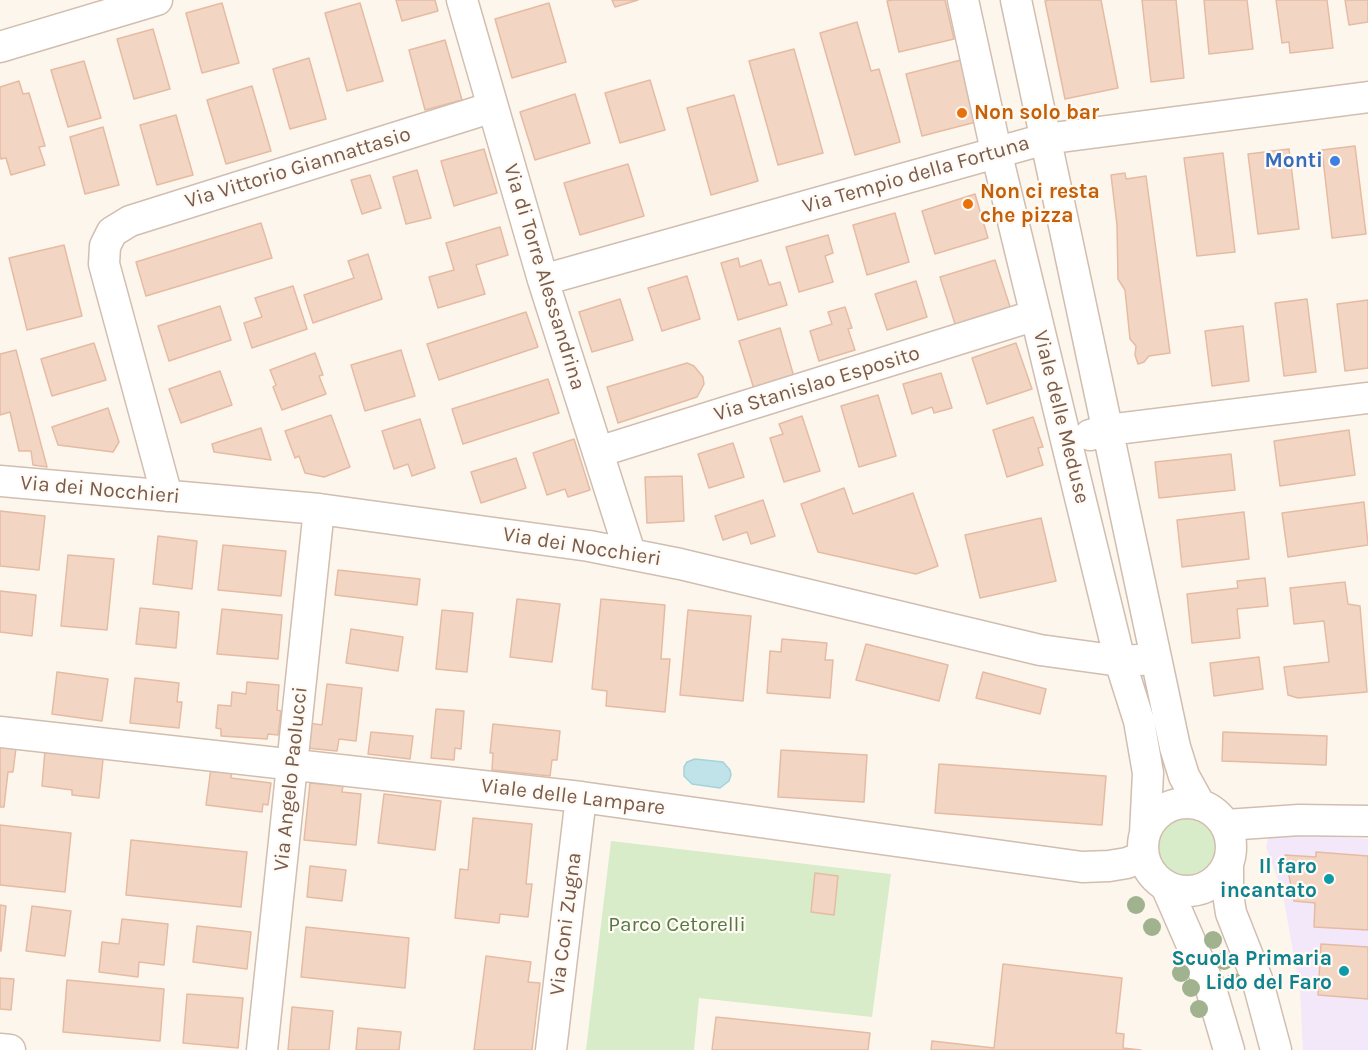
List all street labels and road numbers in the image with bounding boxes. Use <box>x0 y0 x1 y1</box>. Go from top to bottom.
street label: Via Vittorio Giannattasio <box>182 122 414 214</box>
street label: Via Tempio della Fortuna <box>800 131 1032 219</box>
street label: Via di Torre Alessandrina <box>498 161 590 393</box>
street label: Viale delle Meduse <box>1027 328 1095 506</box>
street label: Via Stanislao Esposito <box>711 341 923 427</box>
street label: Via dei Nocchieri <box>19 470 181 510</box>
street label: Via dei Nocchieri <box>501 522 663 572</box>
street label: Via Angelo Paolucci <box>269 685 313 873</box>
street label: Viale delle Lampare <box>480 773 666 821</box>
street label: Via Coni Zugna <box>545 851 587 997</box>

